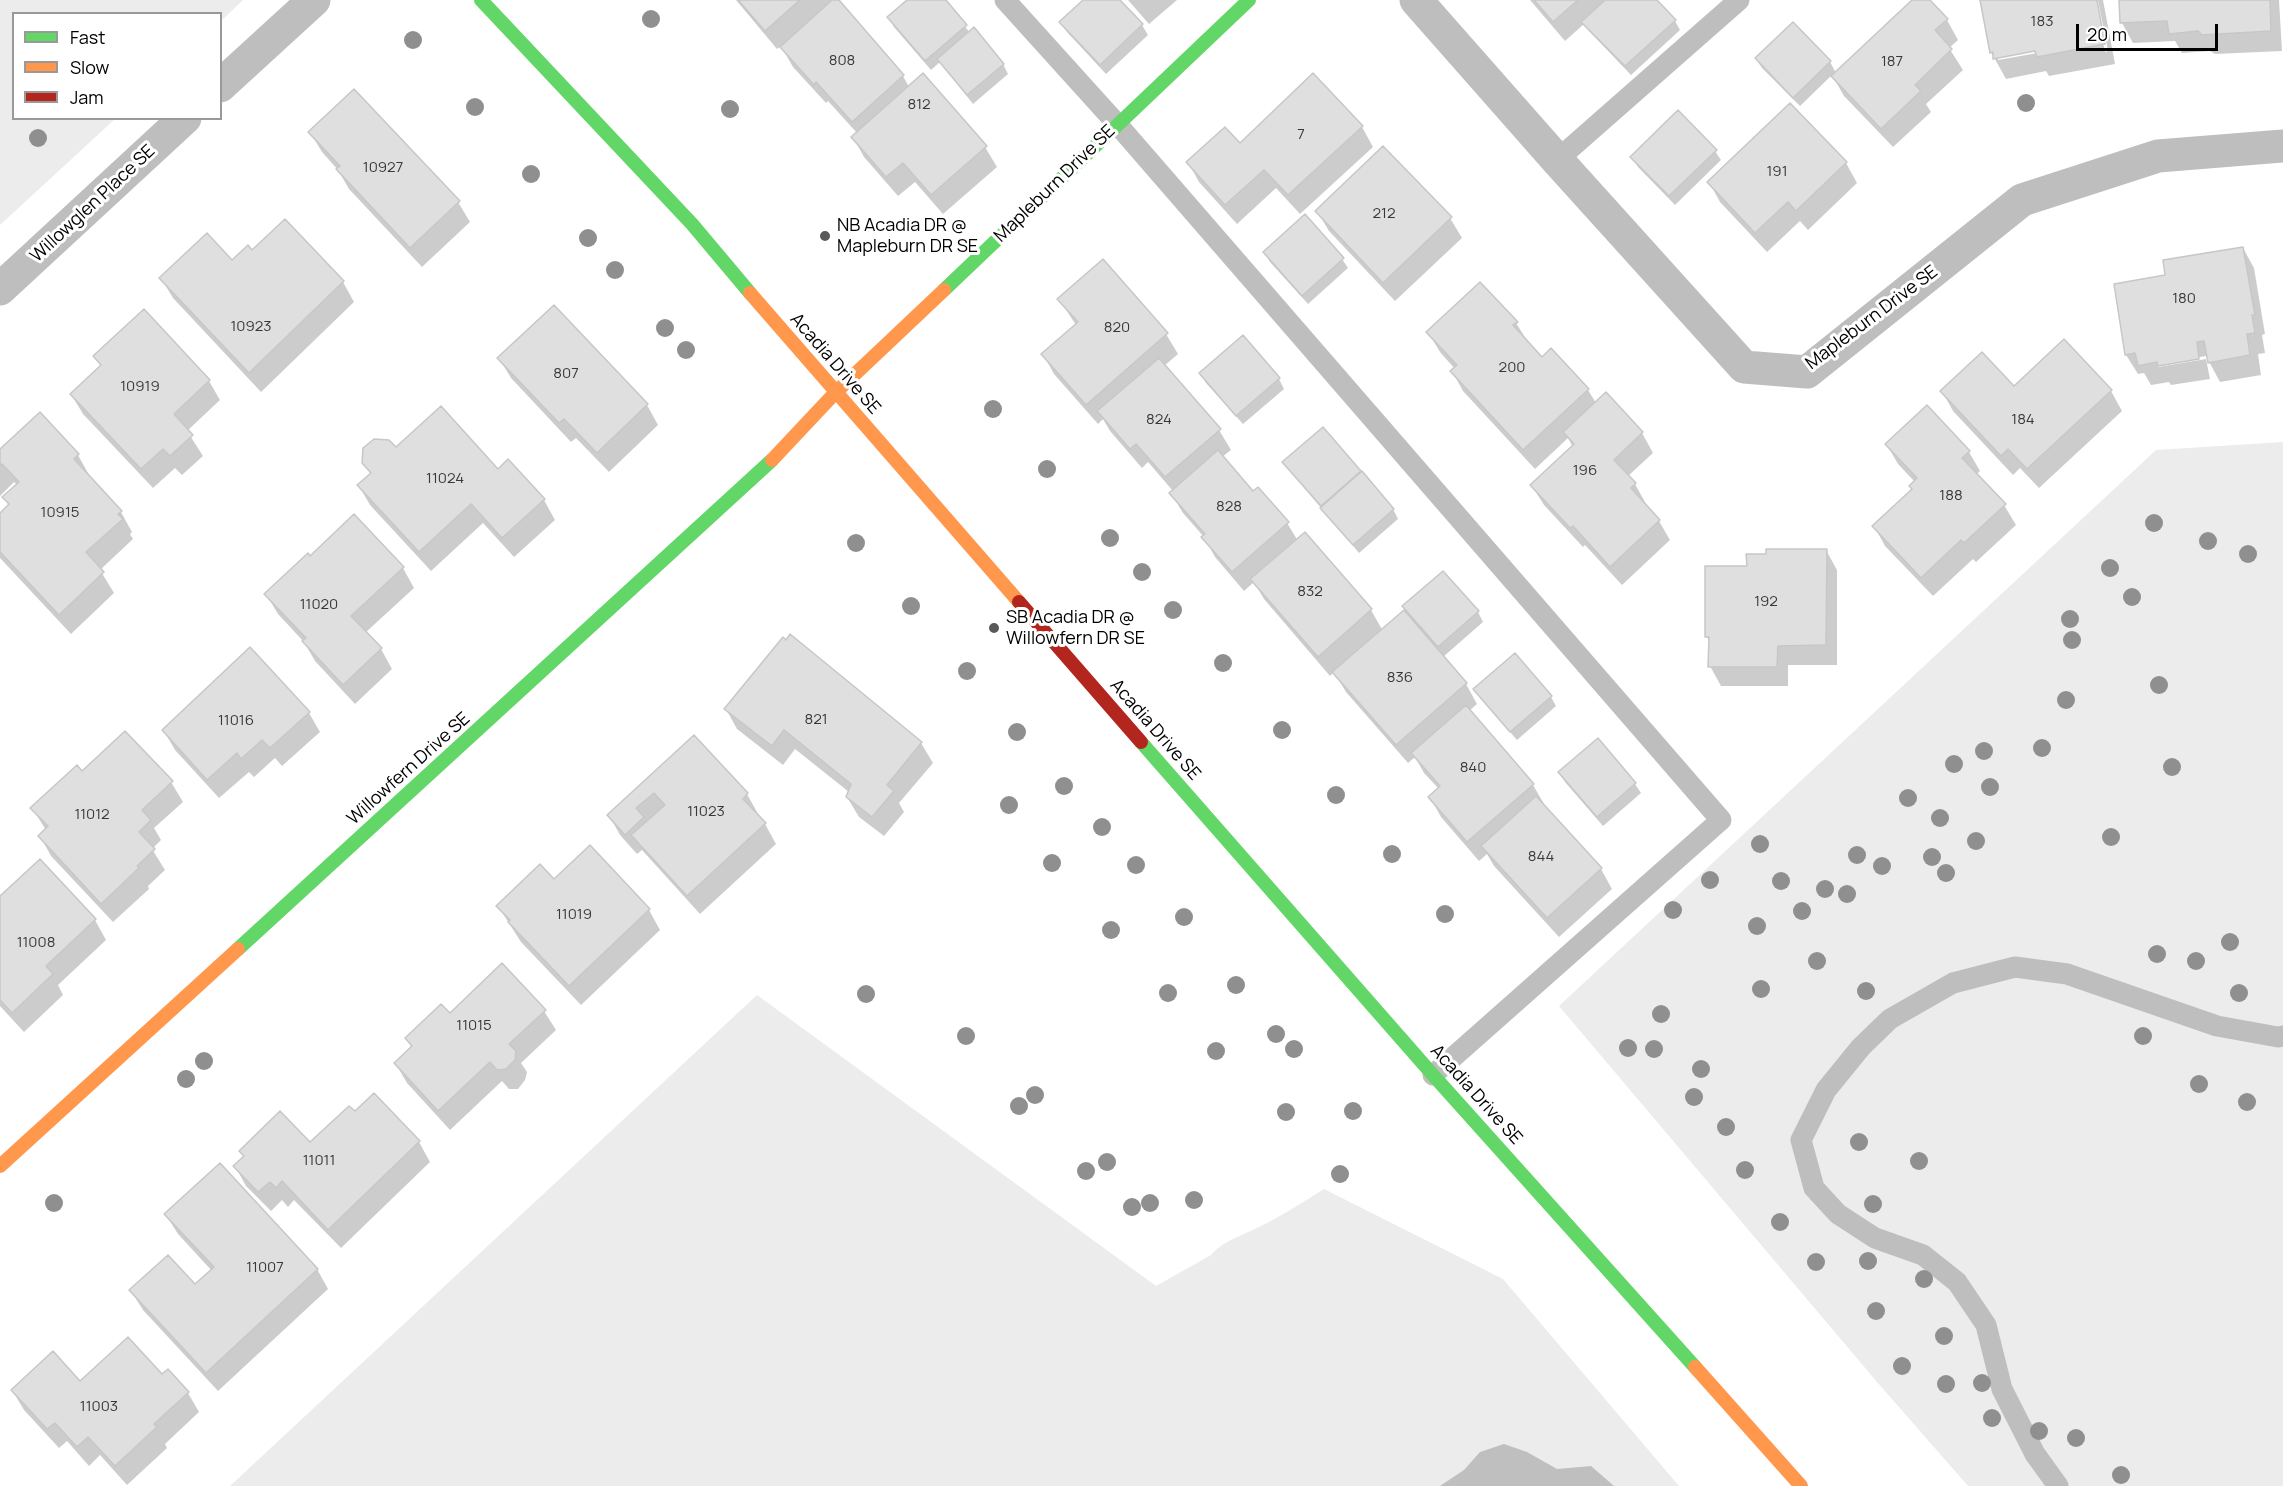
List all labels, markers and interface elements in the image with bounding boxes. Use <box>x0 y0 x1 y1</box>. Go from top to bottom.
legend <box>12 12 222 120</box>
scale bar <box>2079 12 2222 50</box>
house number: 183 <box>2031 13 2053 31</box>
text: 20 m <box>2087 22 2127 46</box>
text: Fast <box>70 25 105 49</box>
house number: 808 <box>829 52 855 70</box>
house number: 187 <box>1881 53 1903 71</box>
text: Slow <box>70 55 109 79</box>
text: Jam <box>70 85 104 109</box>
house number: 812 <box>907 96 931 114</box>
street label: Mapleburn Drive SE <box>990 121 1120 247</box>
house number: 7 <box>1297 126 1305 144</box>
street label: Willowglen Place SE <box>26 141 160 267</box>
house number: 10927 <box>363 159 403 177</box>
house number: 191 <box>1766 163 1788 181</box>
house number: 212 <box>1373 205 1395 223</box>
place label: NB Acadia DR @ Mapleburn DR SE <box>837 215 978 258</box>
marker: NB Acadia DR @ Mapleburn DR SE <box>818 229 832 243</box>
street label: Mapleburn Drive SE <box>1802 261 1942 375</box>
house number: 180 <box>2172 290 2196 308</box>
street label: Acadia Drive SE <box>785 309 885 419</box>
house number: 10923 <box>230 318 272 336</box>
house number: 820 <box>1104 319 1130 337</box>
house number: 200 <box>1499 359 1525 377</box>
house number: 807 <box>553 365 579 383</box>
house number: 10919 <box>120 378 160 396</box>
house number: 824 <box>1146 411 1172 429</box>
house number: 184 <box>2011 411 2035 429</box>
house number: 196 <box>1573 462 1597 480</box>
house number: 11024 <box>426 470 464 488</box>
house number: 188 <box>1939 487 1963 505</box>
house number: 828 <box>1216 498 1242 516</box>
house number: 10915 <box>41 504 79 522</box>
house number: 832 <box>1297 583 1323 601</box>
house number: 192 <box>1754 593 1778 611</box>
house number: 11020 <box>300 596 338 614</box>
place label: SB Acadia DR @ Willowfern DR SE <box>1006 607 1145 650</box>
marker: SB Acadia DR @ Willowfern DR SE <box>987 621 1001 635</box>
house number: 836 <box>1387 669 1413 687</box>
street label: Acadia Drive SE <box>1105 675 1205 785</box>
street label: Willowfern Drive SE <box>343 708 475 830</box>
house number: 821 <box>804 711 828 729</box>
house number: 11016 <box>218 712 254 730</box>
house number: 840 <box>1460 759 1486 777</box>
house number: 11023 <box>687 803 725 821</box>
house number: 11012 <box>74 806 110 824</box>
house number: 844 <box>1528 848 1554 866</box>
house number: 11019 <box>556 906 592 924</box>
house number: 11008 <box>17 934 55 952</box>
house number: 11015 <box>456 1017 492 1035</box>
street label: Acadia Drive SE <box>1426 1041 1526 1149</box>
house number: 11011 <box>303 1152 335 1170</box>
house number: 11007 <box>246 1259 284 1277</box>
house number: 11003 <box>80 1398 118 1416</box>

